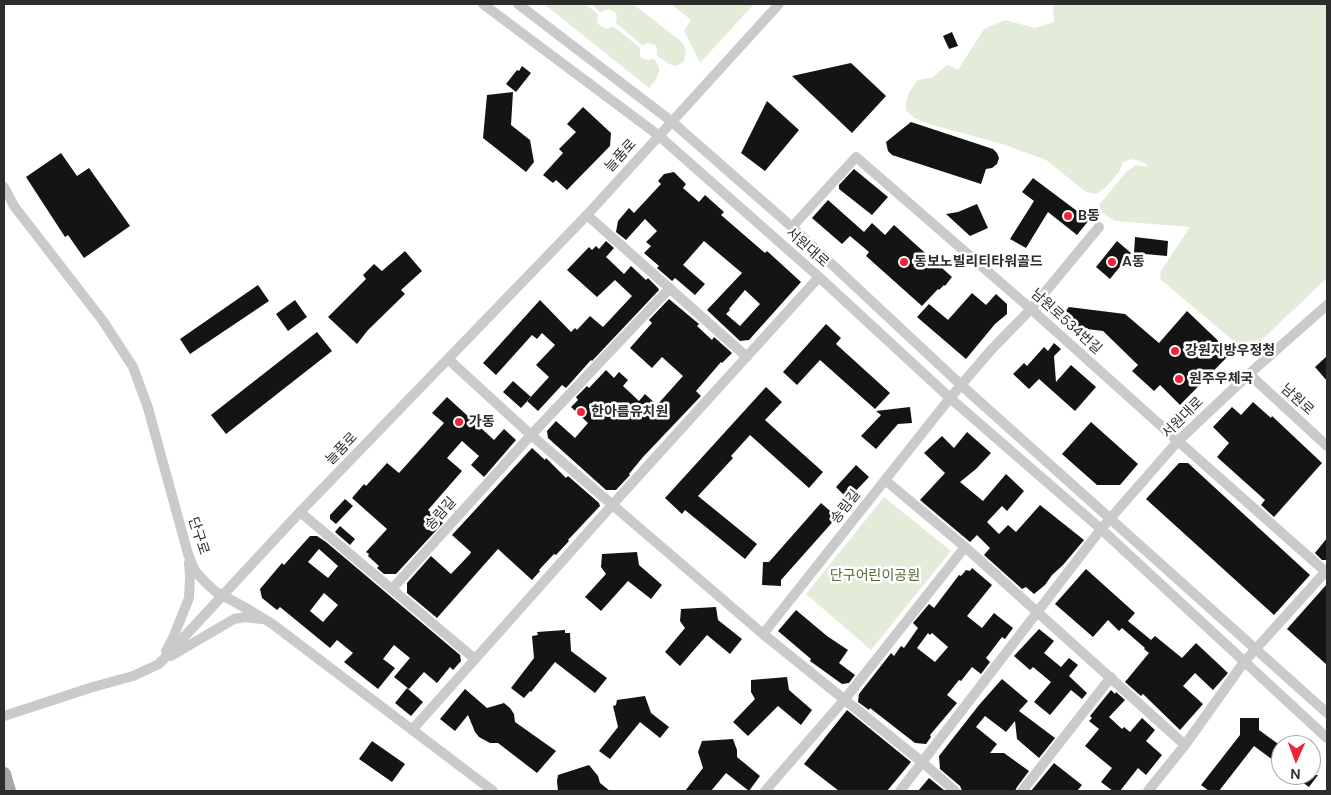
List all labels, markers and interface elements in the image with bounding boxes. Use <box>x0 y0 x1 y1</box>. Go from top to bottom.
street label: 늘품로 <box>602 136 640 176</box>
place label: B동 <box>1078 208 1100 224</box>
marker: B동 <box>1062 210 1074 222</box>
street label: 서원대로 <box>782 225 832 271</box>
place label: 동보노빌리티타워골드 <box>914 254 1043 270</box>
place label: A동 <box>1122 254 1145 270</box>
marker: 동보노빌리티타워골드 <box>898 256 910 268</box>
marker: A동 <box>1106 256 1118 268</box>
street label: 남원로534번길 <box>1027 286 1105 358</box>
place label: 강원지방우정청 <box>1185 343 1275 359</box>
marker: 강원지방우정청 <box>1169 345 1181 357</box>
place label: 원주우체국 <box>1189 371 1253 387</box>
marker: 원주우체국 <box>1173 373 1185 385</box>
street label: 남원로 <box>1277 381 1317 419</box>
street label: 서원대로 <box>1159 394 1207 442</box>
place label: 한아름유치원 <box>591 404 668 420</box>
marker: 한아름유치원 <box>575 406 587 418</box>
place label: 가동 <box>469 414 495 430</box>
marker: 가동 <box>453 416 465 428</box>
street label: 늘품로 <box>323 429 361 469</box>
street label: 송림길 <box>827 487 865 527</box>
street label: 송림길 <box>422 494 460 534</box>
street label: 단구로 <box>184 515 212 557</box>
park label: 단구어린이공원 <box>830 568 920 584</box>
north arrow <box>1271 735 1321 785</box>
text: N <box>1290 765 1301 783</box>

